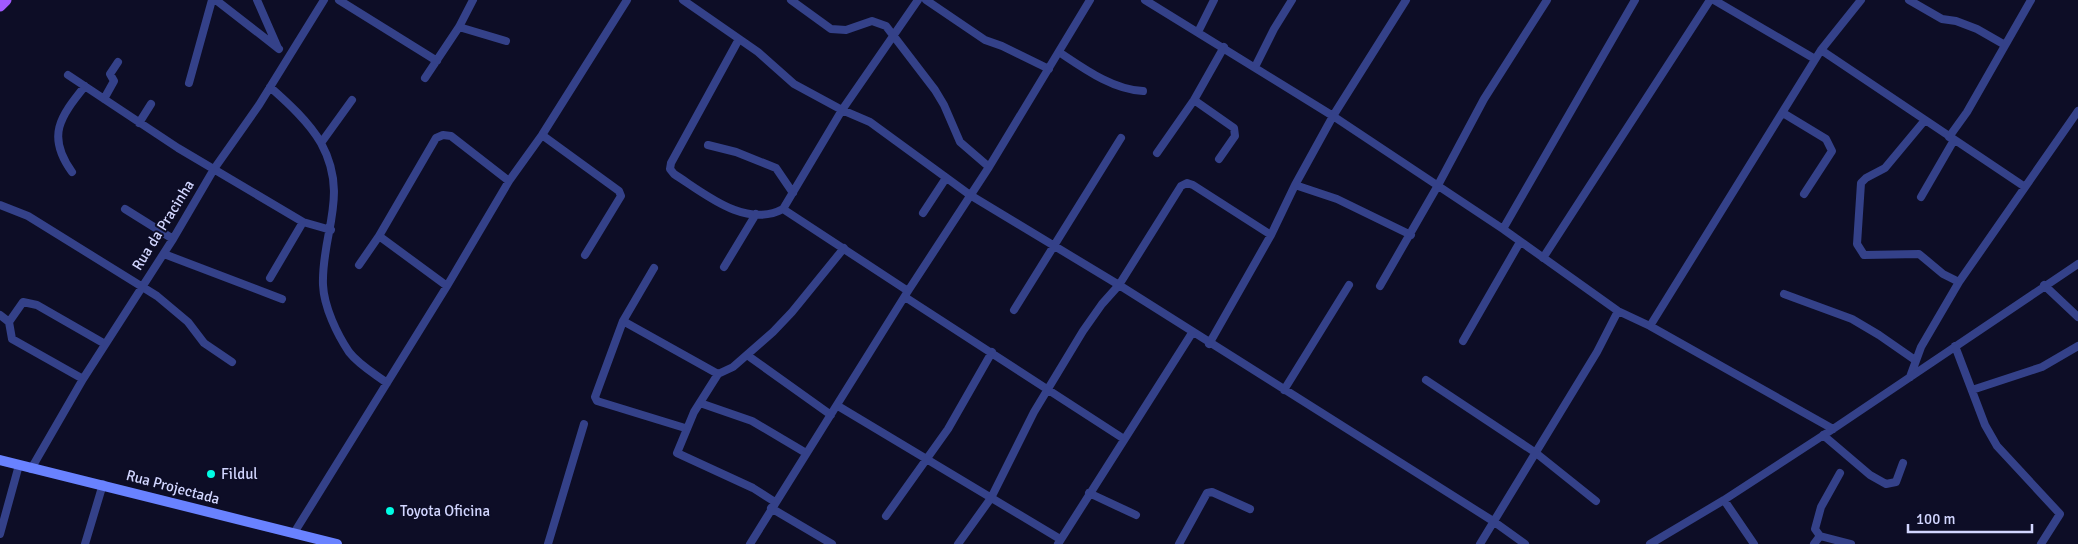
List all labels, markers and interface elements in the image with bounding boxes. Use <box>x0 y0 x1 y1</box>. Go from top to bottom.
street label: Rua da Pracinha <box>128 177 198 273</box>
place label: Fildul <box>221 465 258 483</box>
street label: Rua Projectada <box>124 466 222 508</box>
marker: Fildul <box>205 468 217 480</box>
place label: Toyota Oficina <box>400 502 490 520</box>
scale bar <box>1908 502 2032 534</box>
marker: Toyota Oficina <box>384 505 396 517</box>
text: 100 m <box>1916 510 1956 528</box>

